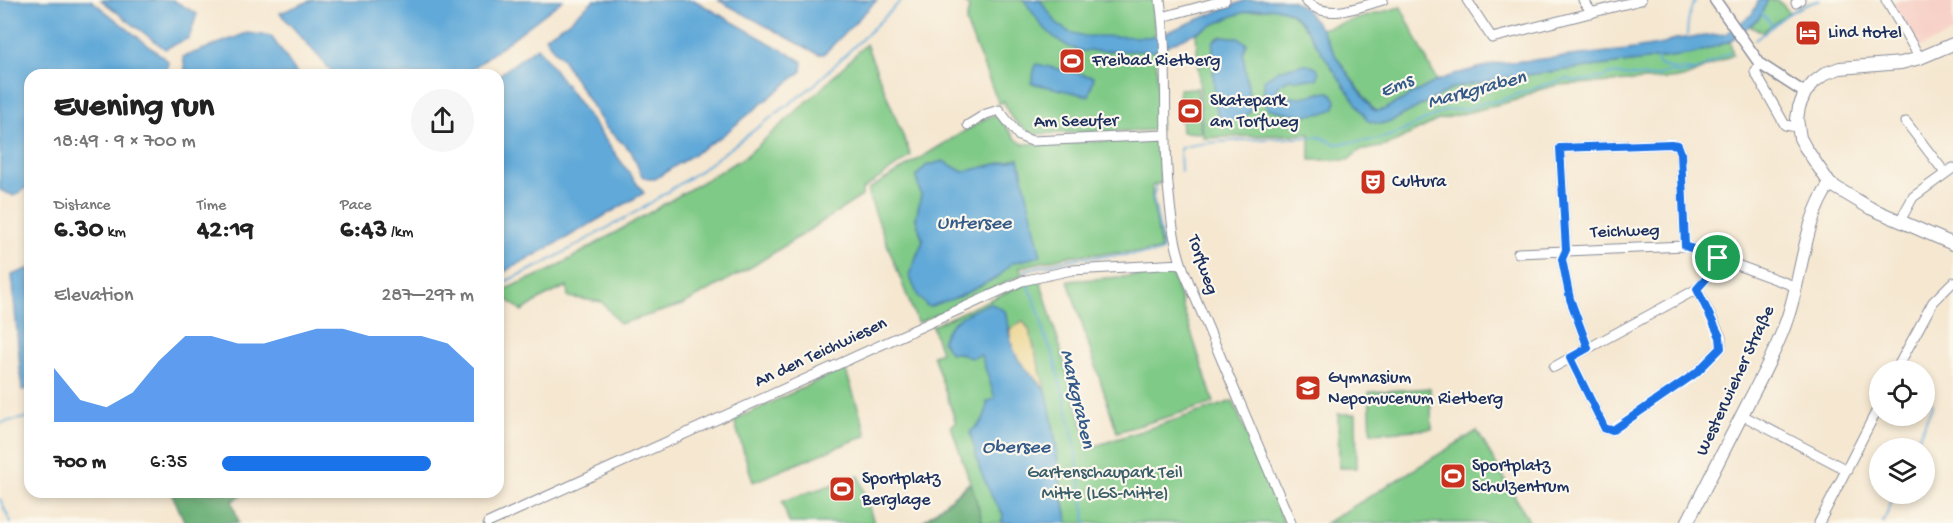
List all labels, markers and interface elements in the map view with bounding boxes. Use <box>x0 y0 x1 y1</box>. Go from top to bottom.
hotel icon: Lind Hotel <box>1793 18 1823 48</box>
place label: Lind Hotel <box>1828 23 1902 44</box>
sports icon: Freibad Rietberg <box>1057 46 1087 76</box>
place label: Freibad Rietberg <box>1091 51 1220 72</box>
water label: Markgraben <box>1425 67 1529 115</box>
water label: Ems <box>1377 69 1419 104</box>
text: Evening run <box>54 89 214 127</box>
button: share <box>411 89 474 152</box>
place label: Skatepark am Torfweg <box>1210 91 1299 133</box>
sports icon: Skatepark am Torfweg <box>1175 96 1205 126</box>
street label: Am Seeufer <box>1034 111 1120 133</box>
text: 18:49 · 9 × 700 m <box>54 131 196 154</box>
theatre icon: Cultura <box>1358 167 1388 197</box>
place label: Cultura <box>1392 172 1447 193</box>
text: Distance <box>54 197 111 216</box>
text: Time <box>197 197 226 216</box>
text: Pace <box>340 197 371 216</box>
water label: Untersee <box>937 213 1012 236</box>
text: 6.30 <box>54 216 104 247</box>
text: 42:19 <box>197 216 254 247</box>
text: 6:43 <box>340 216 387 247</box>
street label: Teichweg <box>1589 220 1660 244</box>
text: km <box>104 224 126 243</box>
text: /km <box>387 224 413 243</box>
street label: Torfweg <box>1182 231 1222 298</box>
pin <box>1692 232 1743 283</box>
icon: arrive <box>1701 241 1734 274</box>
text: Elevation <box>54 285 134 308</box>
text: 287–297 m <box>381 285 474 308</box>
street label: Westerwieher Straße <box>1692 302 1780 459</box>
street label: An den Teichwiesen <box>751 313 891 393</box>
water label: Markgraben <box>1053 347 1099 451</box>
map controls <box>1869 360 1935 504</box>
button: locate <box>1869 360 1935 426</box>
place label: Gymnasium Nepomucenum Rietberg <box>1328 368 1503 410</box>
school or university icon: Gymnasium Nepomucenum Rietberg <box>1293 373 1323 403</box>
water label: Obersee <box>982 437 1051 460</box>
button: layers <box>1869 438 1935 504</box>
text: 700 m <box>54 452 106 475</box>
text: 6:35 <box>150 452 187 475</box>
place label: Sportplatz Schulzentrum <box>1472 456 1569 498</box>
sports icon: Sportplatz Schulzentrum <box>1438 461 1468 491</box>
park label: Gartenschaupark Teil Mitte (LGS-Mitte) <box>1027 463 1183 505</box>
place label: Sportplatz Berglage <box>861 469 941 511</box>
sports icon: Sportplatz Berglage <box>827 474 857 504</box>

